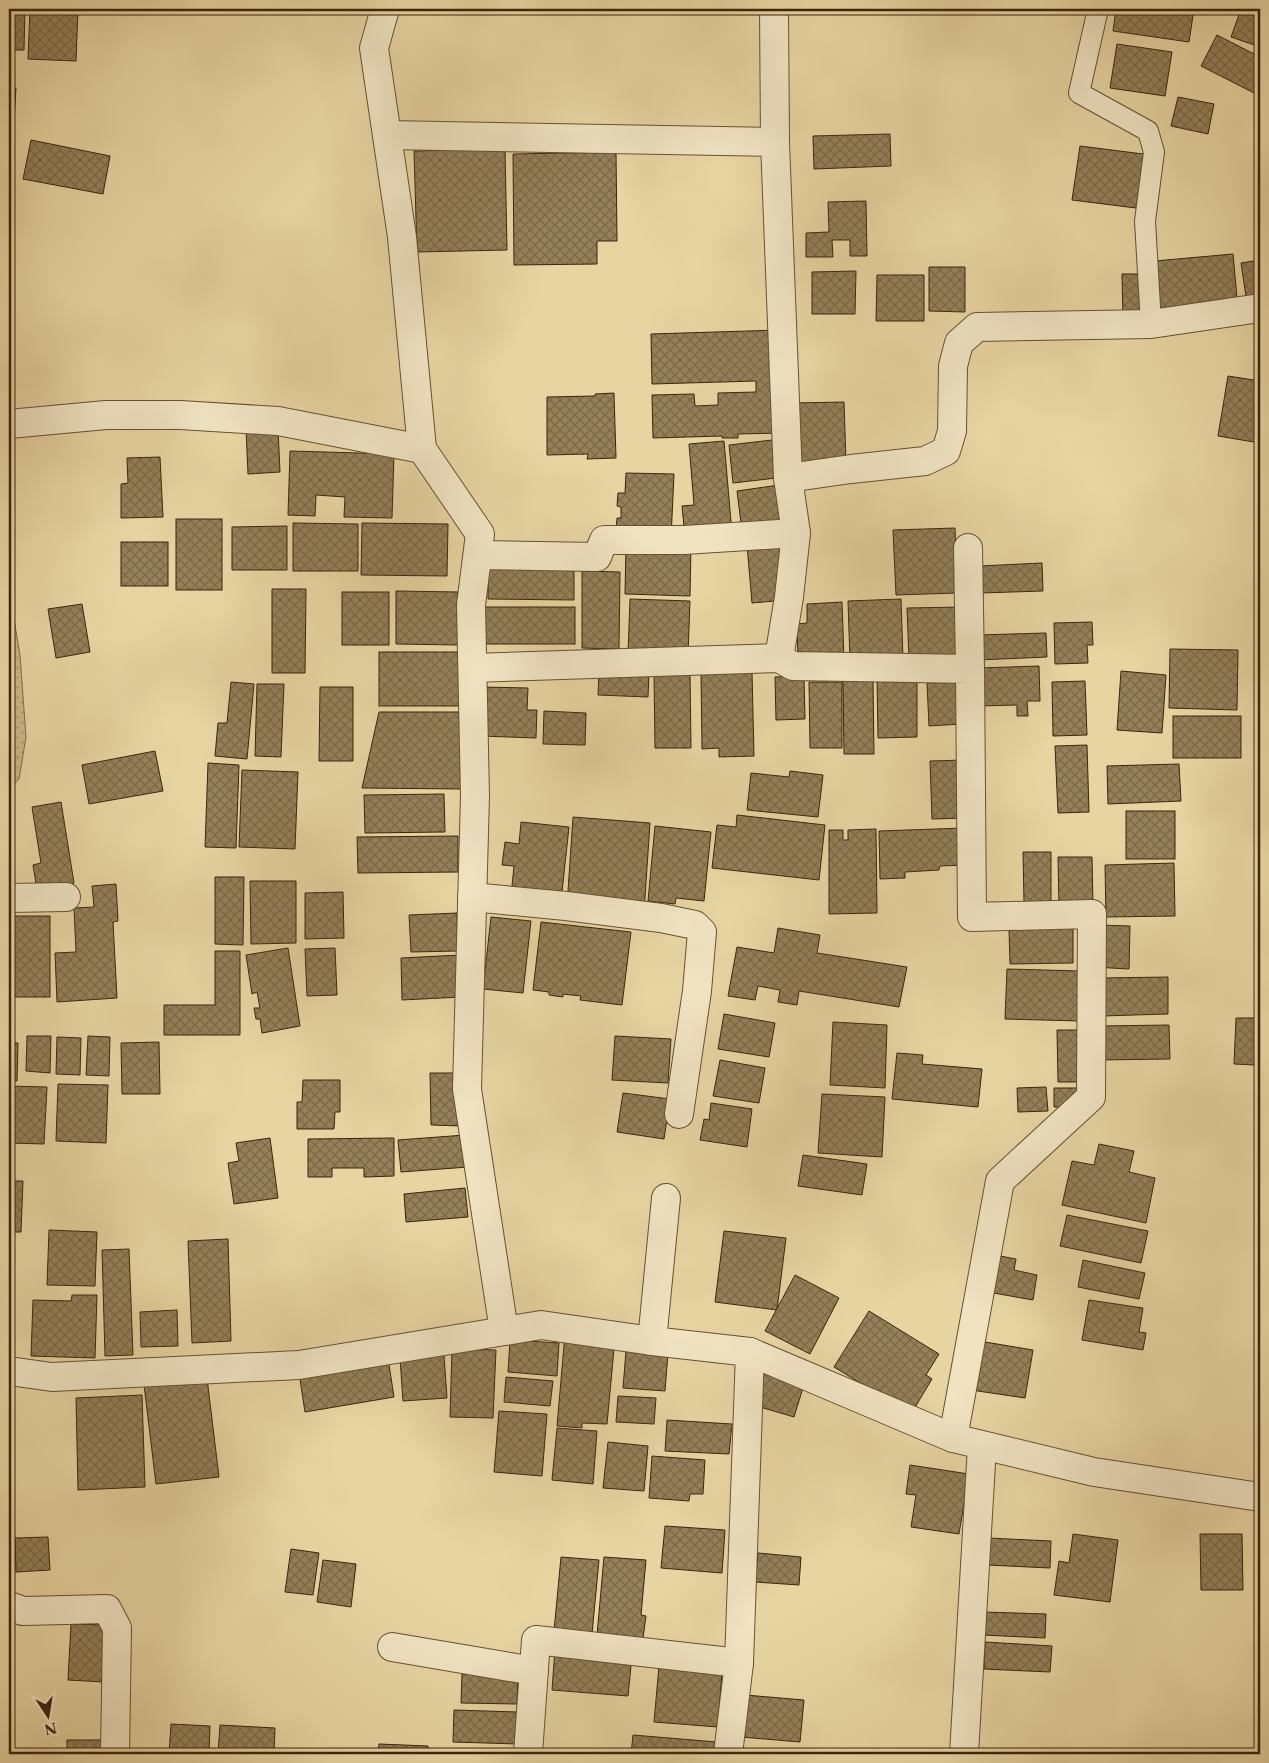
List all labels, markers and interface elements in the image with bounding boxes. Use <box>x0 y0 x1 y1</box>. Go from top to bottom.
north arrow <box>22 1690 72 1740</box>
text: N <box>43 1719 59 1739</box>

